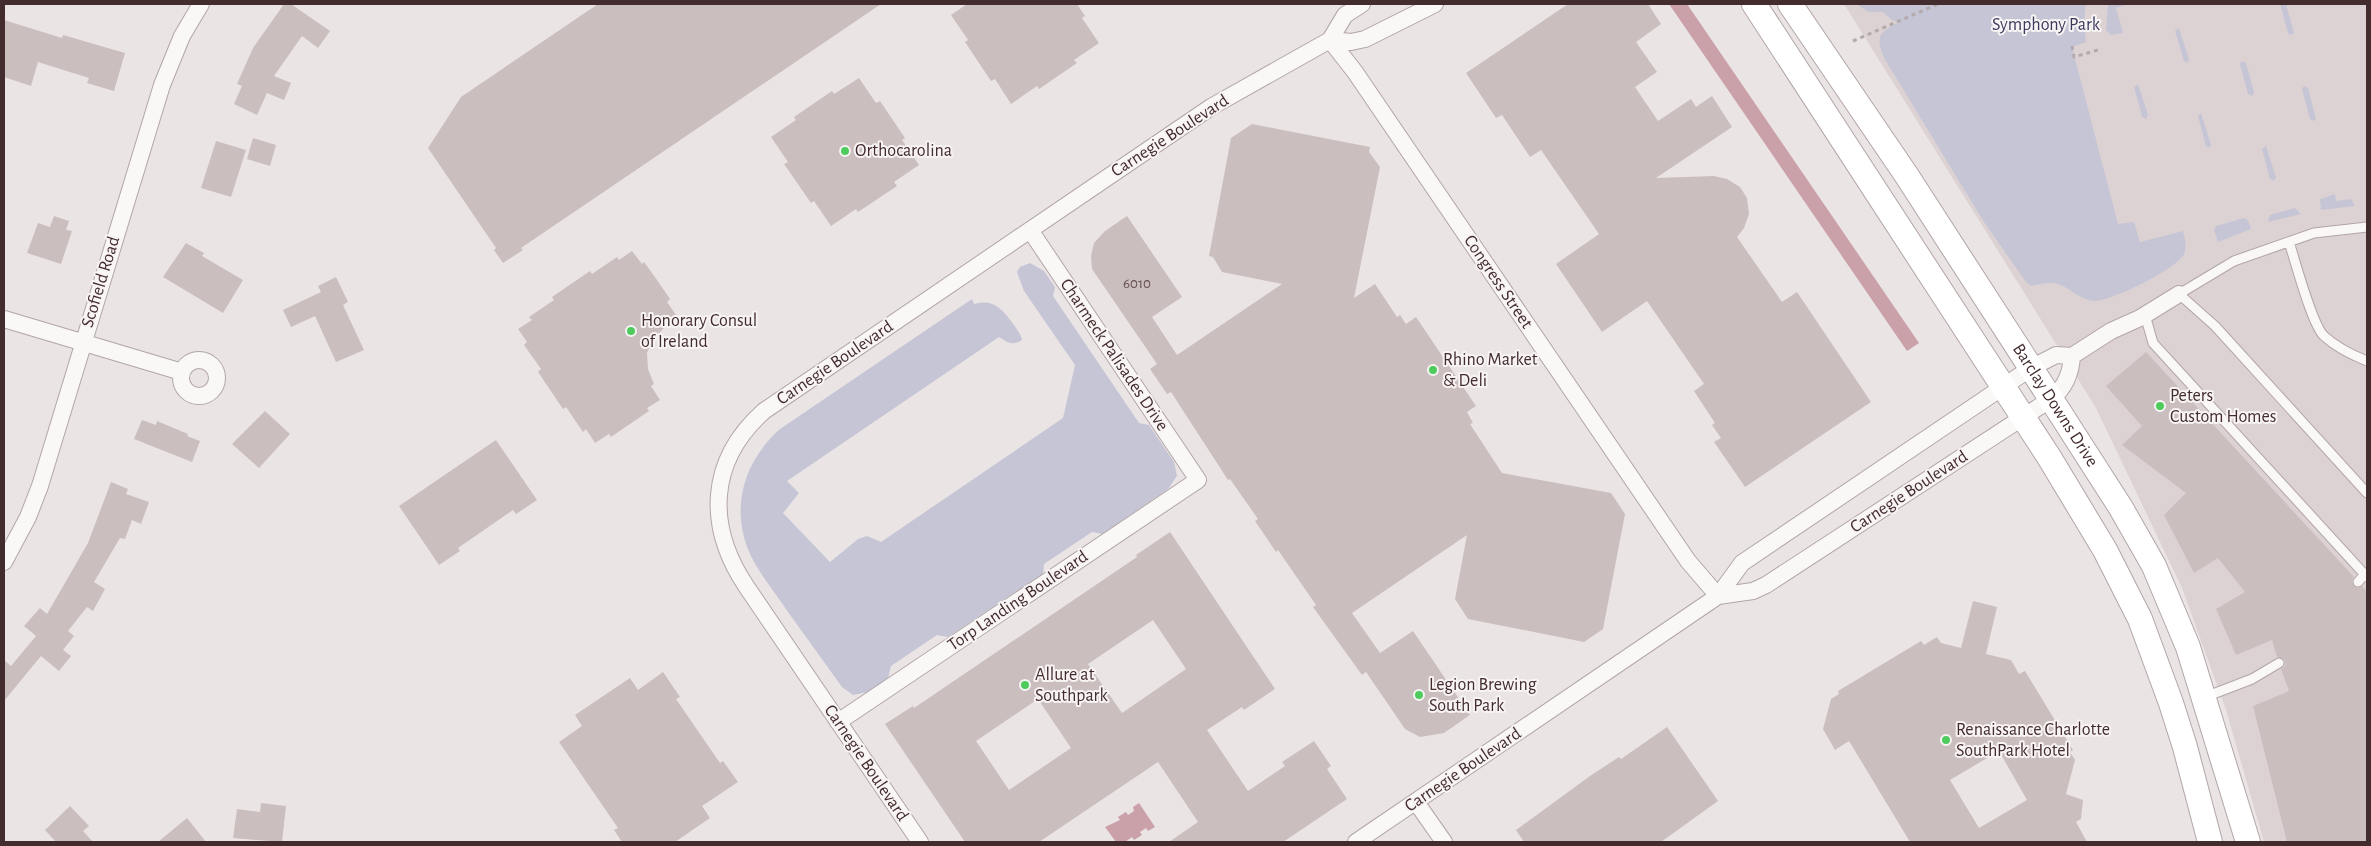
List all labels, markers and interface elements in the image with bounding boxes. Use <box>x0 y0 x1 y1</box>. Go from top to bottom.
park label: Symphony Park <box>1992 16 2101 34</box>
street label: Carnegie Boulevard <box>1108 91 1232 181</box>
place label: Orthocarolina <box>855 142 952 160</box>
marker: Orthocarolina <box>839 145 851 157</box>
street label: Congress Street <box>1460 232 1536 332</box>
street label: Scofield Road <box>79 234 123 330</box>
street label: Charmeck Palisades Drive <box>1056 276 1172 434</box>
house number: 6010 <box>1123 276 1151 291</box>
place label: Honorary Consul of Ireland <box>641 312 757 351</box>
street label: Carnegie Boulevard <box>774 318 896 408</box>
marker: Honorary Consul of Ireland <box>625 325 637 337</box>
street label: Barclay Downs Drive <box>2009 341 2101 470</box>
place label: Rhino Market & Deli <box>1443 351 1538 390</box>
marker: Rhino Market & Deli <box>1427 364 1439 376</box>
place label: Peters Custom Homes <box>2170 387 2276 426</box>
marker: Peters Custom Homes <box>2154 400 2166 412</box>
street label: Carnegie Boulevard <box>1847 447 1971 537</box>
street label: Torp Landing Boulevard <box>945 547 1091 655</box>
place label: Allure at Southpark <box>1035 666 1108 705</box>
place label: Legion Brewing South Park <box>1429 676 1537 715</box>
marker: Allure at Southpark <box>1019 679 1031 691</box>
marker: Legion Brewing South Park <box>1413 689 1425 701</box>
street label: Carnegie Boulevard <box>821 702 911 824</box>
place label: Renaissance Charlotte SouthPark Hotel <box>1956 721 2110 760</box>
street label: Carnegie Boulevard <box>1402 725 1524 815</box>
marker: Renaissance Charlotte SouthPark Hotel <box>1940 734 1952 746</box>

